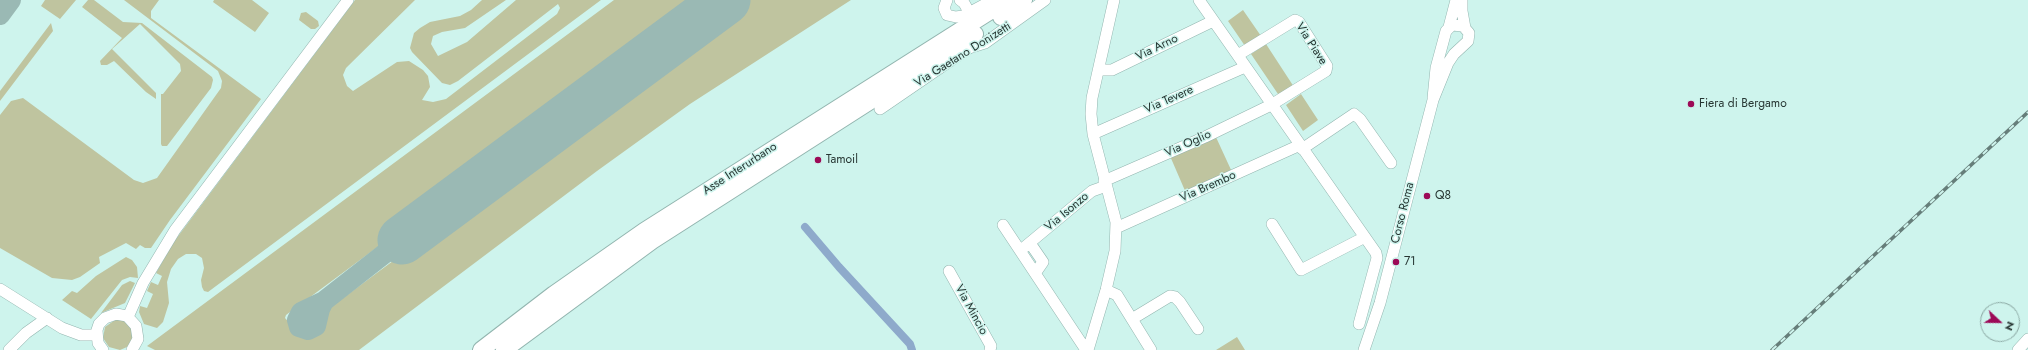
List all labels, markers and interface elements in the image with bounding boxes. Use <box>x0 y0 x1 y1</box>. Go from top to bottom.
street label: Via Gaetano Donizetti <box>912 19 1014 91</box>
street label: Via Piave <box>1292 20 1330 68</box>
street label: Via Arno <box>1133 32 1181 64</box>
street label: Via Tevere <box>1142 83 1196 117</box>
place label: Fiera di Bergamo <box>1699 97 1787 111</box>
marker: Fiera di Bergamo <box>1686 99 1696 109</box>
street label: Via Oglio <box>1163 127 1213 161</box>
street label: Asse Interurbano <box>700 140 780 198</box>
place label: Tamoil <box>826 153 858 167</box>
marker: Tamoil <box>813 155 823 165</box>
street label: Via Brembo <box>1178 168 1238 206</box>
street label: Corso Roma <box>1388 181 1418 245</box>
street label: Via Isonzo <box>1042 189 1092 235</box>
place label: Q8 <box>1435 189 1451 203</box>
marker: Q8 <box>1422 191 1432 201</box>
place label: 71 <box>1404 255 1416 269</box>
marker: 71 <box>1391 257 1401 267</box>
street label: Via Mincio <box>951 282 991 338</box>
north arrow <box>1980 302 2020 342</box>
text: N <box>2001 319 2019 333</box>

